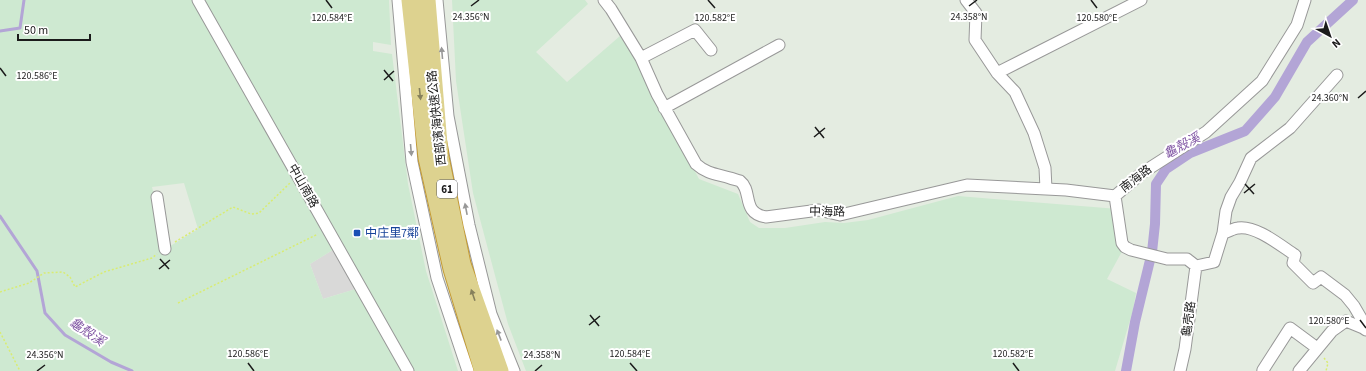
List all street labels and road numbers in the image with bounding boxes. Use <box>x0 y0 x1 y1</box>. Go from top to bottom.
street label: 西部濱海快速公路 <box>424 69 450 167</box>
street label: 中山南路 <box>284 161 322 211</box>
street label: 南海路 <box>1117 161 1155 197</box>
road number: 61 <box>437 180 457 198</box>
street label: 中海路 <box>809 203 845 221</box>
street label: 龜壳路 <box>1178 300 1200 338</box>

